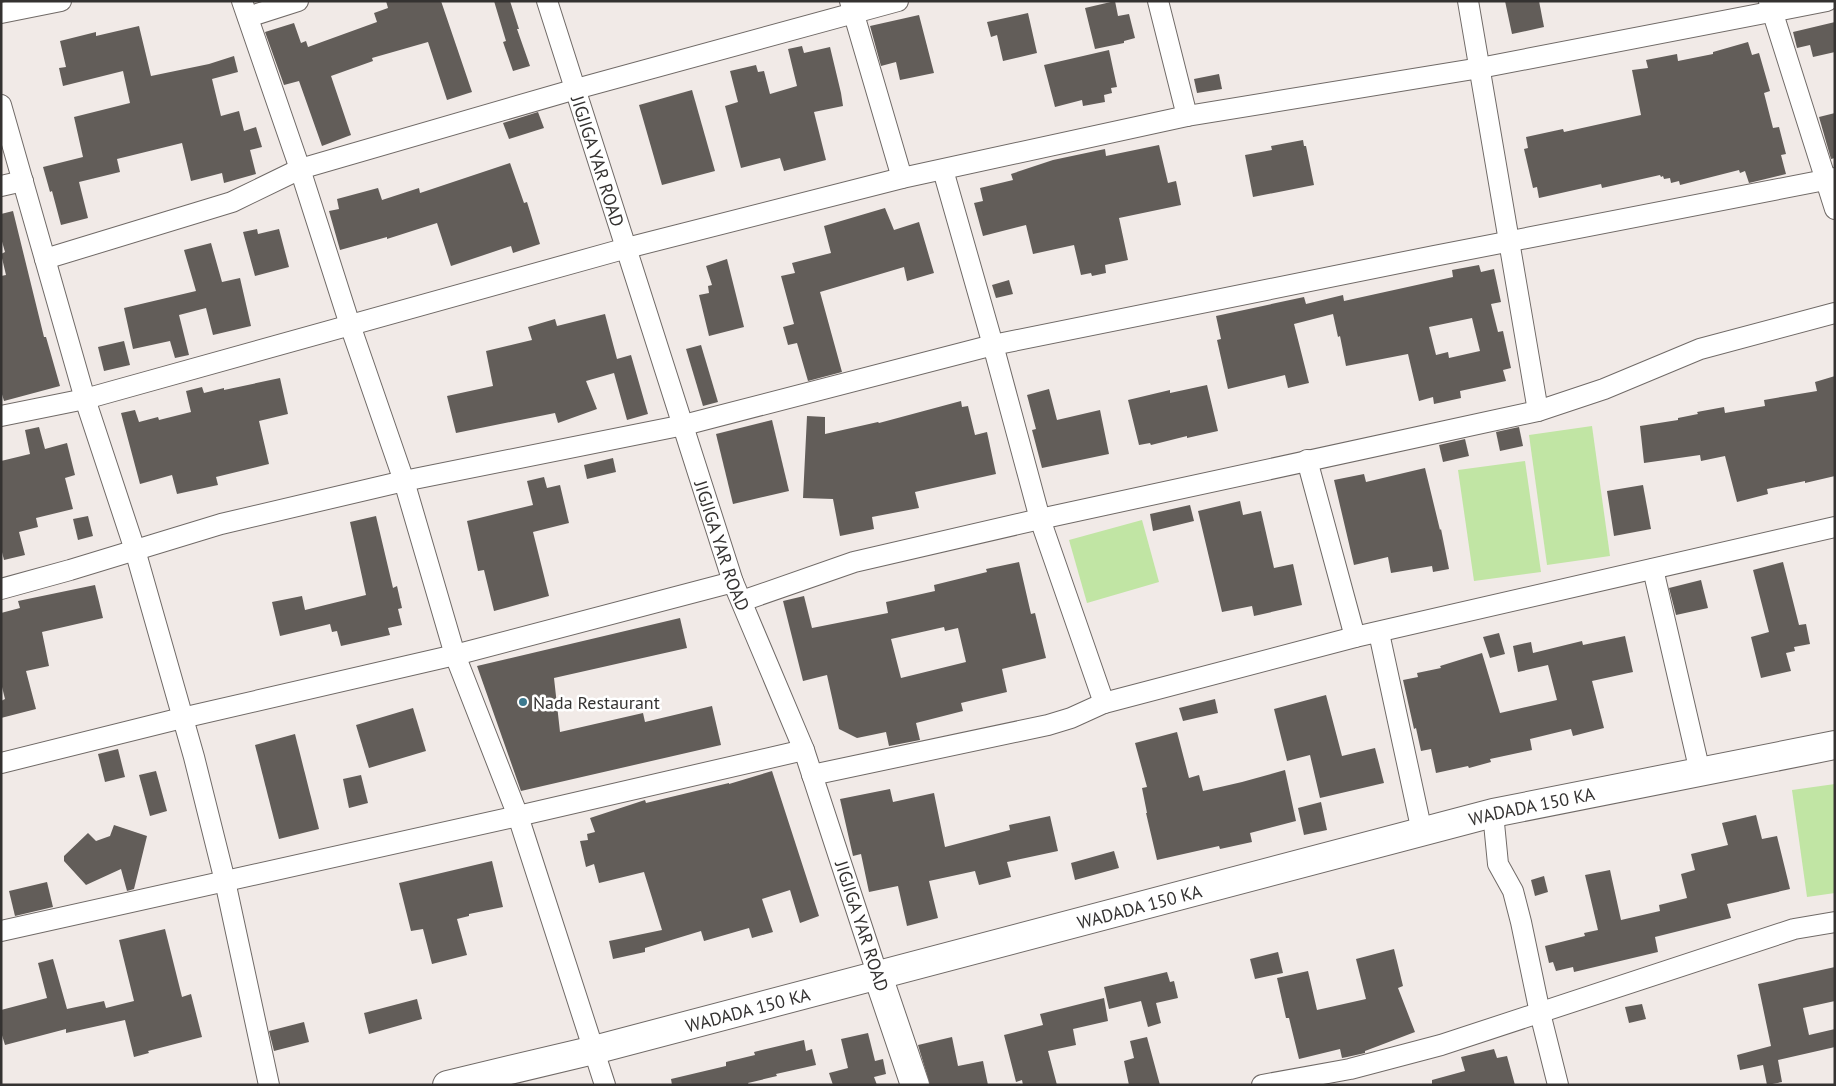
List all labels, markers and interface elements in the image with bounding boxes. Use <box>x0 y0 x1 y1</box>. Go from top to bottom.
street label: JIGJIGA YAR ROAD <box>566 92 630 229</box>
street label: JIGJIGA YAR ROAD <box>689 476 755 614</box>
place label: Nada Restaurant <box>533 691 660 714</box>
marker: Nada Restaurant <box>517 696 529 708</box>
street label: WADADA 150 KA <box>1466 782 1597 830</box>
street label: JIGJIGA YAR ROAD <box>830 857 894 994</box>
street label: WADADA 150 KA <box>1074 879 1205 934</box>
street label: WADADA 150 KA <box>683 982 813 1037</box>

